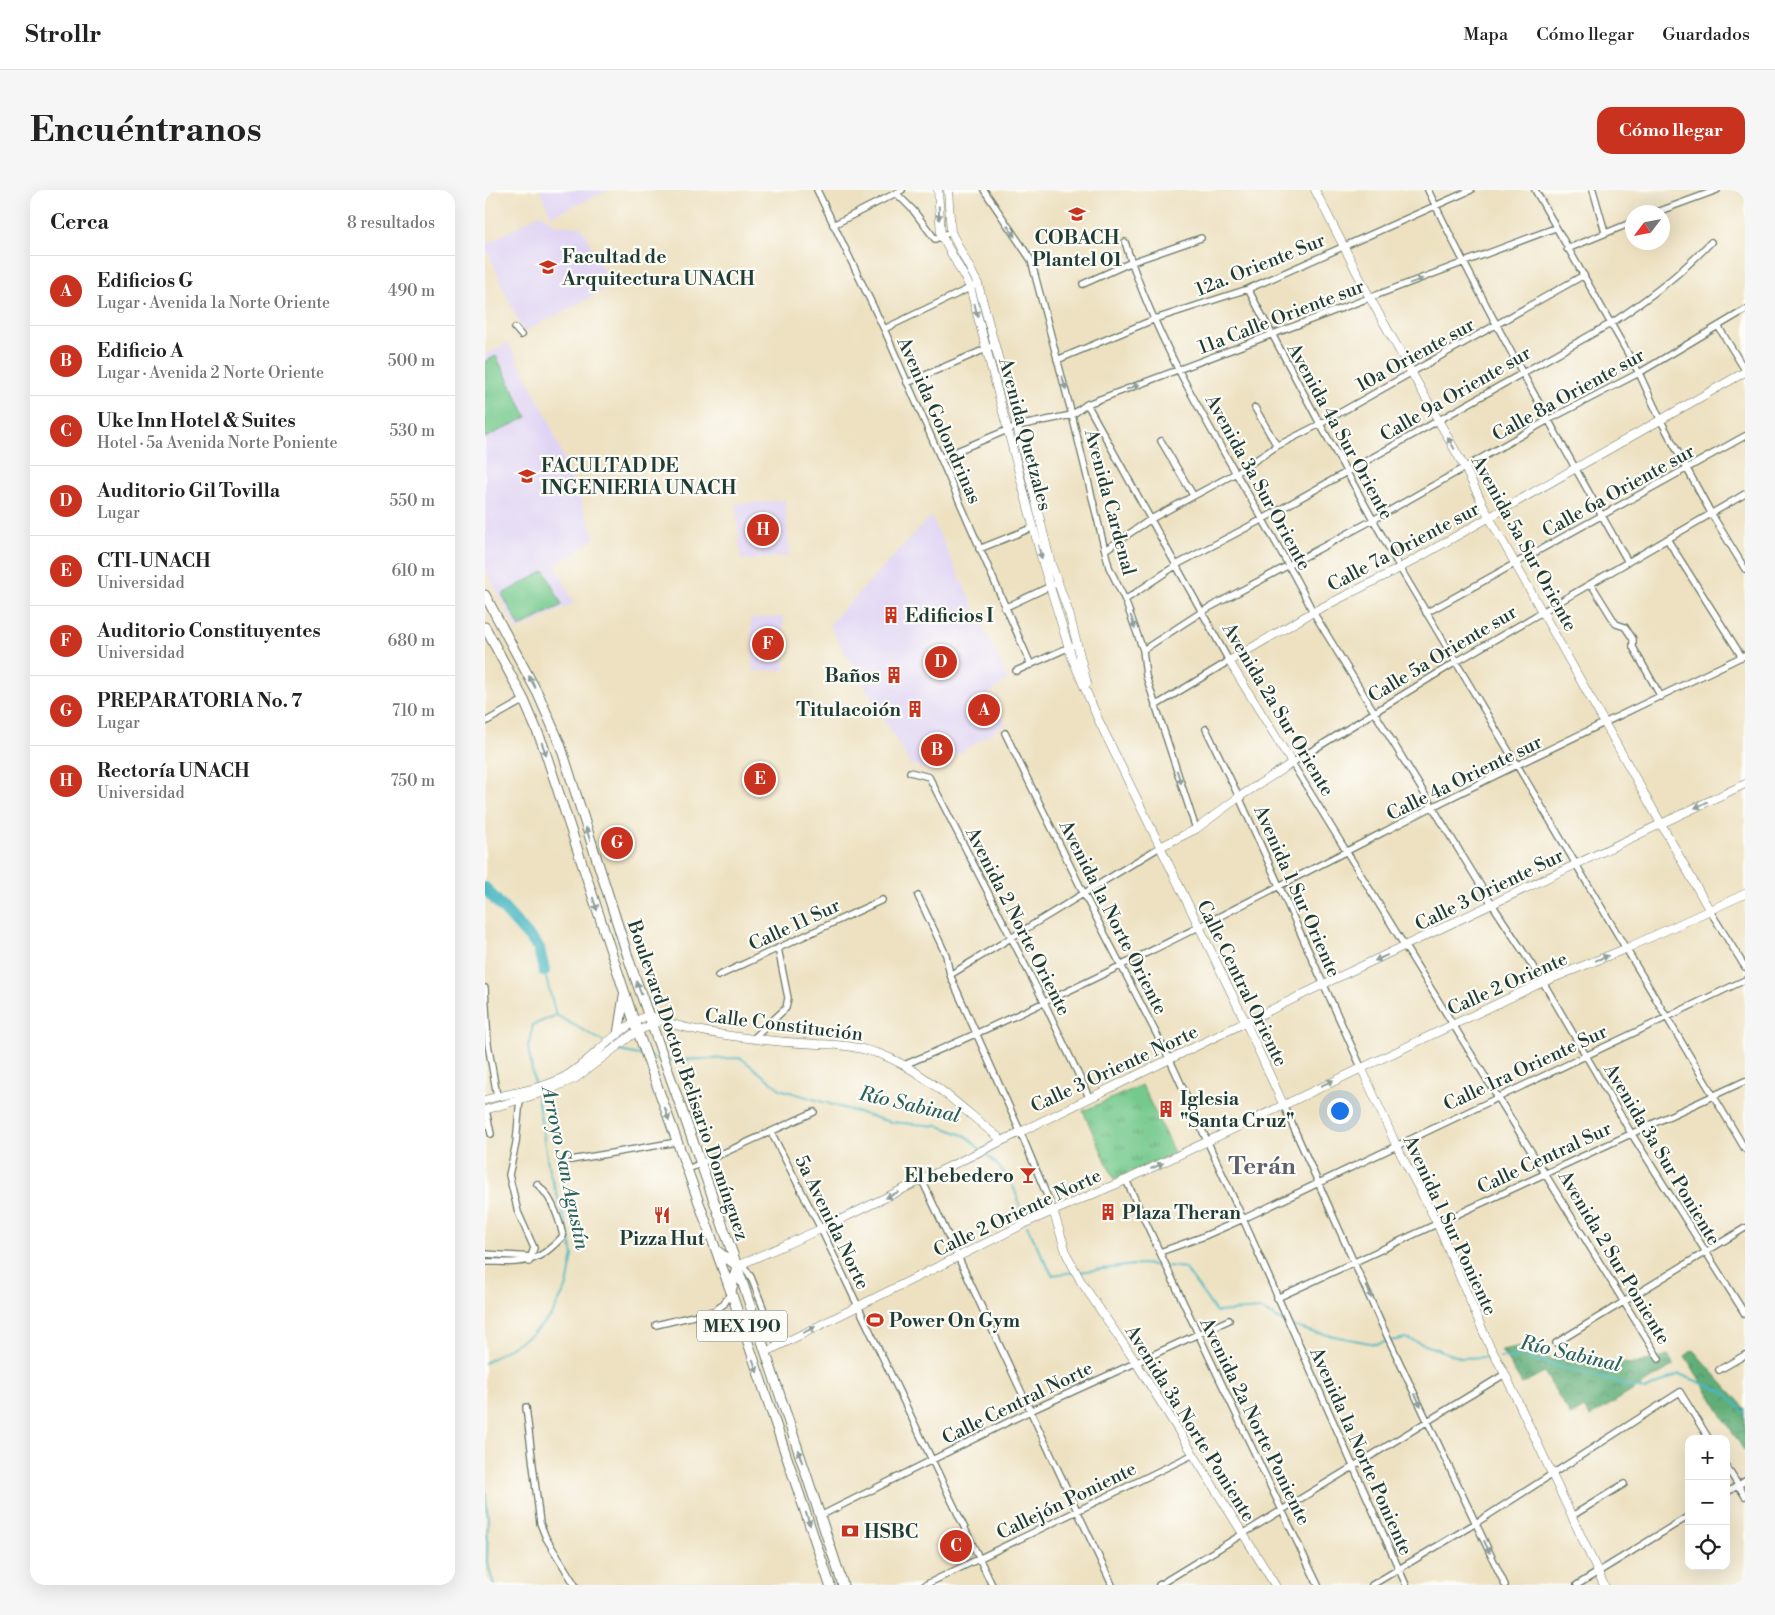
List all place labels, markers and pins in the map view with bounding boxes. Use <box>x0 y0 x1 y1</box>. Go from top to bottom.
school or university icon: COBACH Plantel 01 <box>1067 204 1087 224</box>
place label: COBACH Plantel 01 <box>1032 226 1122 272</box>
place label: Facultad de Arquitectura UNACH <box>561 245 755 291</box>
school or university icon: Facultad de Arquitectura UNACH <box>538 257 558 277</box>
place label: FACULTAD DE INGENIERIA UNACH <box>541 454 737 500</box>
school or university icon: FACULTAD DE INGENIERIA UNACH <box>517 466 537 486</box>
pin: H <box>747 511 779 549</box>
place label: Edificios I <box>905 604 994 628</box>
building icon: Edificios I <box>881 605 901 625</box>
pin: F <box>752 625 784 663</box>
pin: D <box>925 643 957 681</box>
place label: Baños <box>824 664 880 688</box>
building icon: Baños <box>884 665 904 685</box>
pin: A <box>968 691 1000 729</box>
place label: Titulacoión <box>796 698 901 722</box>
building icon: Titulacoión <box>905 699 925 719</box>
pin: B <box>921 731 953 769</box>
pin: E <box>744 760 776 798</box>
pin: G <box>601 824 633 862</box>
place label: Iglesia "Santa Cruz" <box>1180 1087 1295 1133</box>
building icon: Iglesia "Santa Cruz" <box>1156 1099 1176 1119</box>
place label: El bebedero <box>904 1164 1014 1188</box>
bar icon: El bebedero <box>1018 1165 1038 1185</box>
place label: Plaza Theran <box>1122 1201 1241 1225</box>
building icon: Plaza Theran <box>1098 1202 1118 1222</box>
restaurant icon: Pizza Hut <box>652 1205 672 1225</box>
place label: Pizza Hut <box>620 1227 705 1251</box>
place label: Power On Gym <box>889 1309 1020 1333</box>
sports icon: Power On Gym <box>865 1310 885 1330</box>
place label: HSBC <box>864 1520 918 1544</box>
bank icon: HSBC <box>840 1521 860 1541</box>
pin: C <box>940 1527 972 1565</box>

